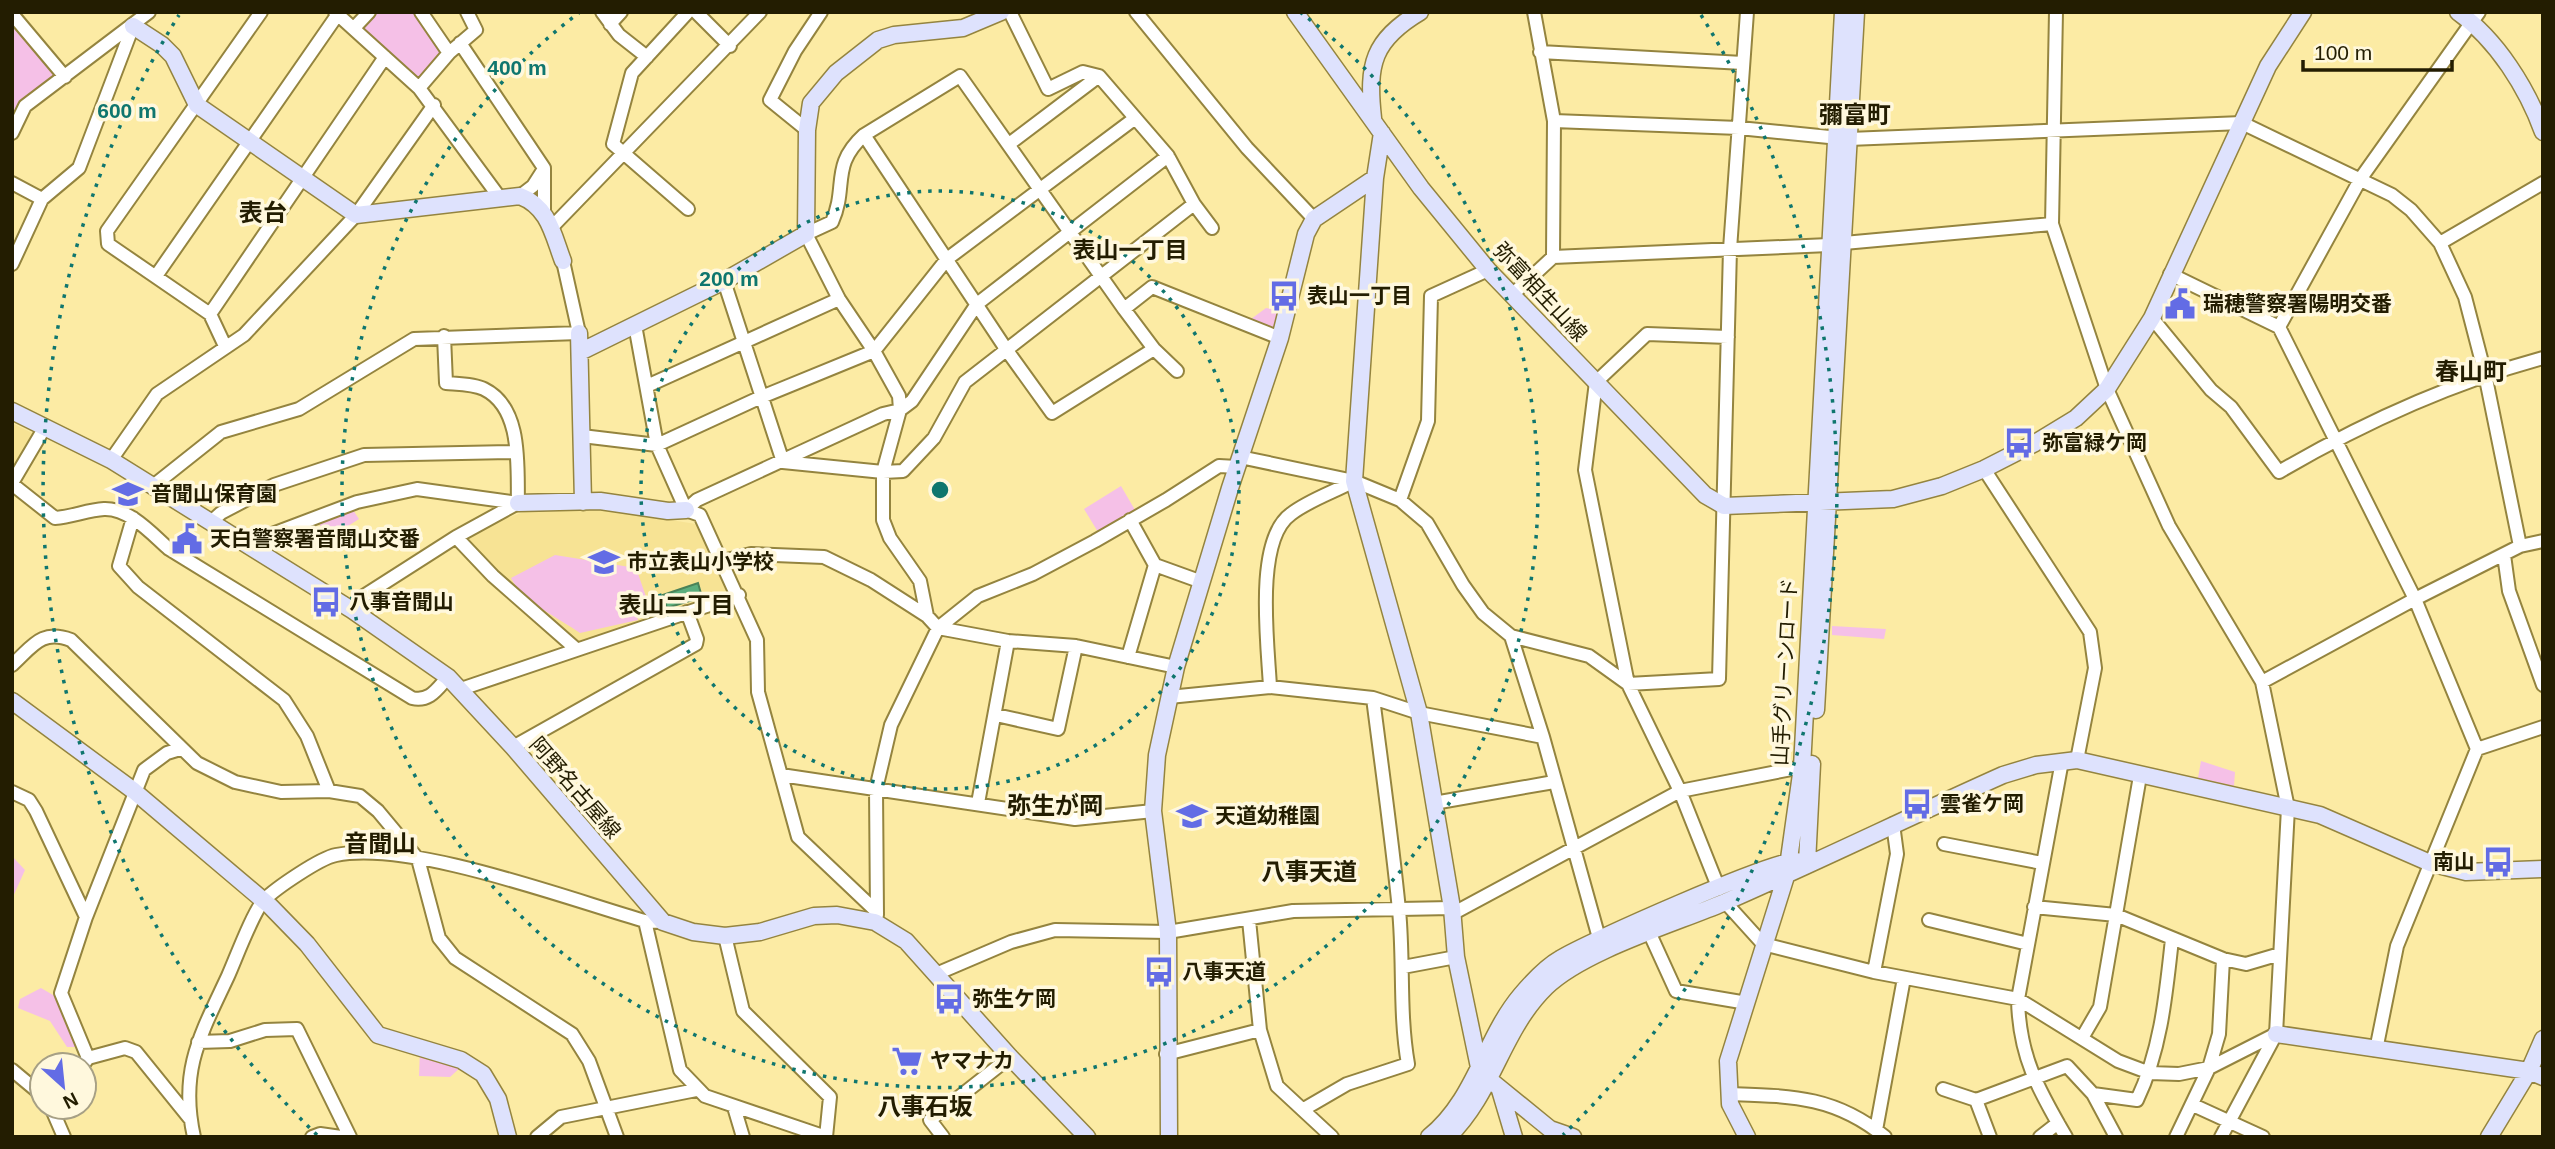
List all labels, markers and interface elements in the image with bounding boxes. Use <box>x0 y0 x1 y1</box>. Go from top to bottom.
scale bar <box>2303 28 2452 72</box>
text: 100 m <box>2314 41 2372 64</box>
text: 400 m <box>487 56 547 79</box>
text: 600 m <box>97 99 157 122</box>
district label: 彌富町 <box>1819 101 1891 128</box>
district label: 表台 <box>239 199 287 226</box>
district label: 表山一丁目 <box>1073 237 1188 263</box>
street label: 弥富相生山線 <box>1489 238 1592 346</box>
text: 200 m <box>699 267 759 290</box>
bus stop icon: 表山一丁目 <box>1267 279 1301 313</box>
place label: 表山一丁目 <box>1307 284 1412 307</box>
public building icon: 瑞穂警察署陽明交番 <box>2163 287 2197 321</box>
place label: 瑞穂警察署陽明交番 <box>2203 292 2392 315</box>
district label: 春山町 <box>2435 358 2507 385</box>
bus stop icon: 弥富緑ケ岡 <box>2002 426 2036 460</box>
place label: 弥富緑ケ岡 <box>2042 431 2147 454</box>
school or university icon: 音聞山保育園 <box>111 477 145 511</box>
centre of rings <box>928 478 952 502</box>
place label: 音聞山保育園 <box>151 482 277 505</box>
public building icon: 天白警察署音聞山交番 <box>170 522 204 556</box>
place label: 天白警察署音聞山交番 <box>210 527 420 550</box>
school or university icon: 市立表山小学校 <box>587 545 621 579</box>
place label: 市立表山小学校 <box>627 550 774 573</box>
street label: 山手グリーンロード <box>1768 578 1801 766</box>
bus stop icon: 八事音聞山 <box>309 585 343 619</box>
place label: 八事音聞山 <box>349 590 454 613</box>
district label: 表山二丁目 <box>619 592 734 618</box>
street label: 阿野名古屋線 <box>525 733 625 843</box>
bus stop icon: 雲雀ケ岡 <box>1900 787 1934 821</box>
district label: 弥生が岡 <box>1007 792 1103 819</box>
place label: 雲雀ケ岡 <box>1940 792 2024 815</box>
school or university icon: 天道幼稚園 <box>1175 799 1209 833</box>
place label: 天道幼稚園 <box>1215 804 1320 827</box>
district label: 音聞山 <box>344 830 416 857</box>
bus stop icon: 南山 <box>2481 845 2515 879</box>
place label: 南山 <box>2433 850 2475 873</box>
district label: 八事天道 <box>1261 858 1357 885</box>
bus stop icon: 八事天道 <box>1142 955 1176 989</box>
place label: 八事天道 <box>1182 960 1266 983</box>
bus stop icon: 弥生ケ岡 <box>932 982 966 1016</box>
place label: 弥生ケ岡 <box>972 987 1056 1010</box>
supermarket icon: ヤマナカ <box>890 1044 924 1078</box>
place label: ヤマナカ <box>930 1049 1014 1072</box>
north arrow <box>28 1051 98 1121</box>
text: N <box>60 1088 81 1113</box>
district label: 八事石坂 <box>877 1093 973 1120</box>

